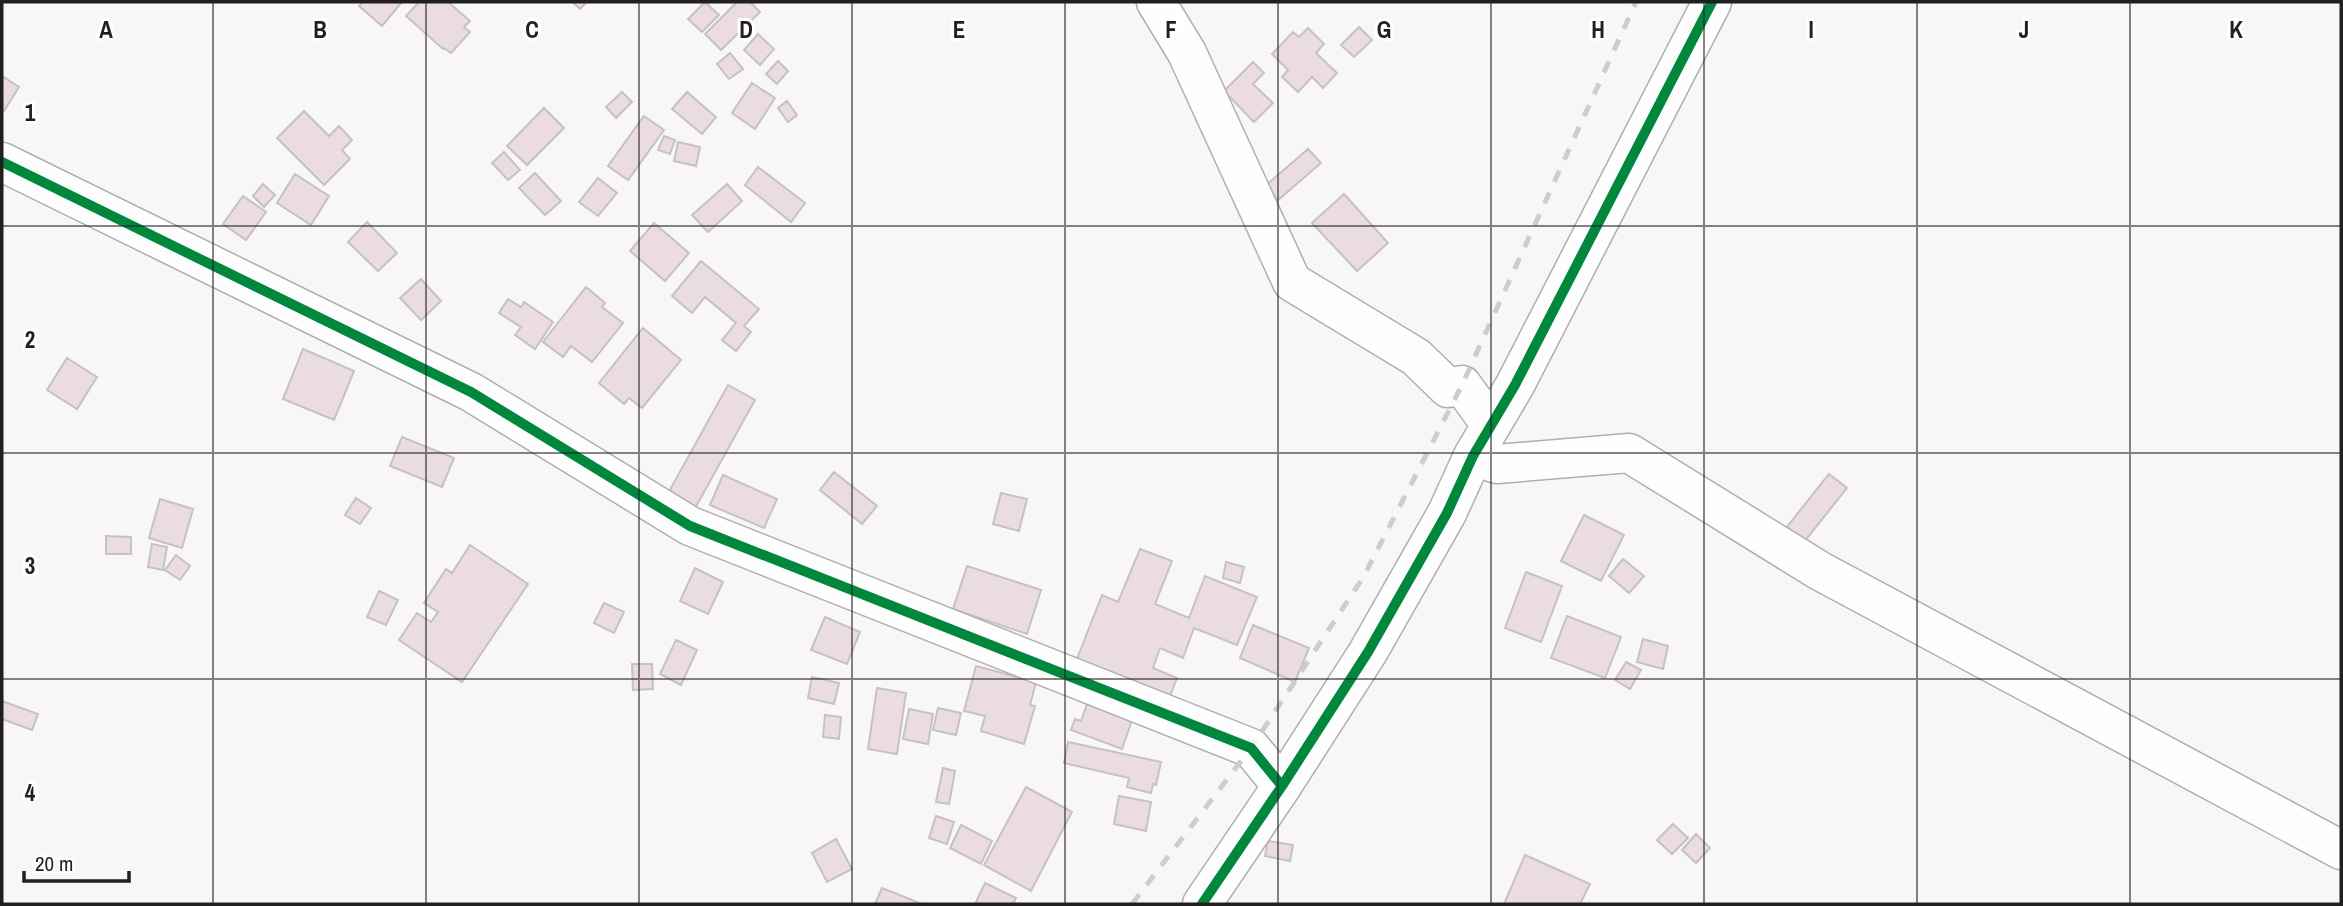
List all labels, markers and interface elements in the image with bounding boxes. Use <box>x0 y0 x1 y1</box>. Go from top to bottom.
text: A <box>99 14 113 45</box>
text: B <box>313 14 327 45</box>
text: C <box>525 14 539 45</box>
text: D <box>739 14 753 45</box>
text: E <box>953 14 965 45</box>
text: F <box>1165 14 1177 45</box>
text: G <box>1377 14 1391 45</box>
text: H <box>1591 14 1605 45</box>
text: I <box>1808 14 1814 45</box>
text: J <box>2019 14 2029 45</box>
text: K <box>2229 14 2243 45</box>
text: 1 <box>25 97 36 128</box>
text: 2 <box>25 324 35 355</box>
text: 3 <box>25 550 35 581</box>
text: 4 <box>25 777 36 808</box>
scale bar <box>24 839 130 883</box>
text: 20 m <box>35 849 73 878</box>

